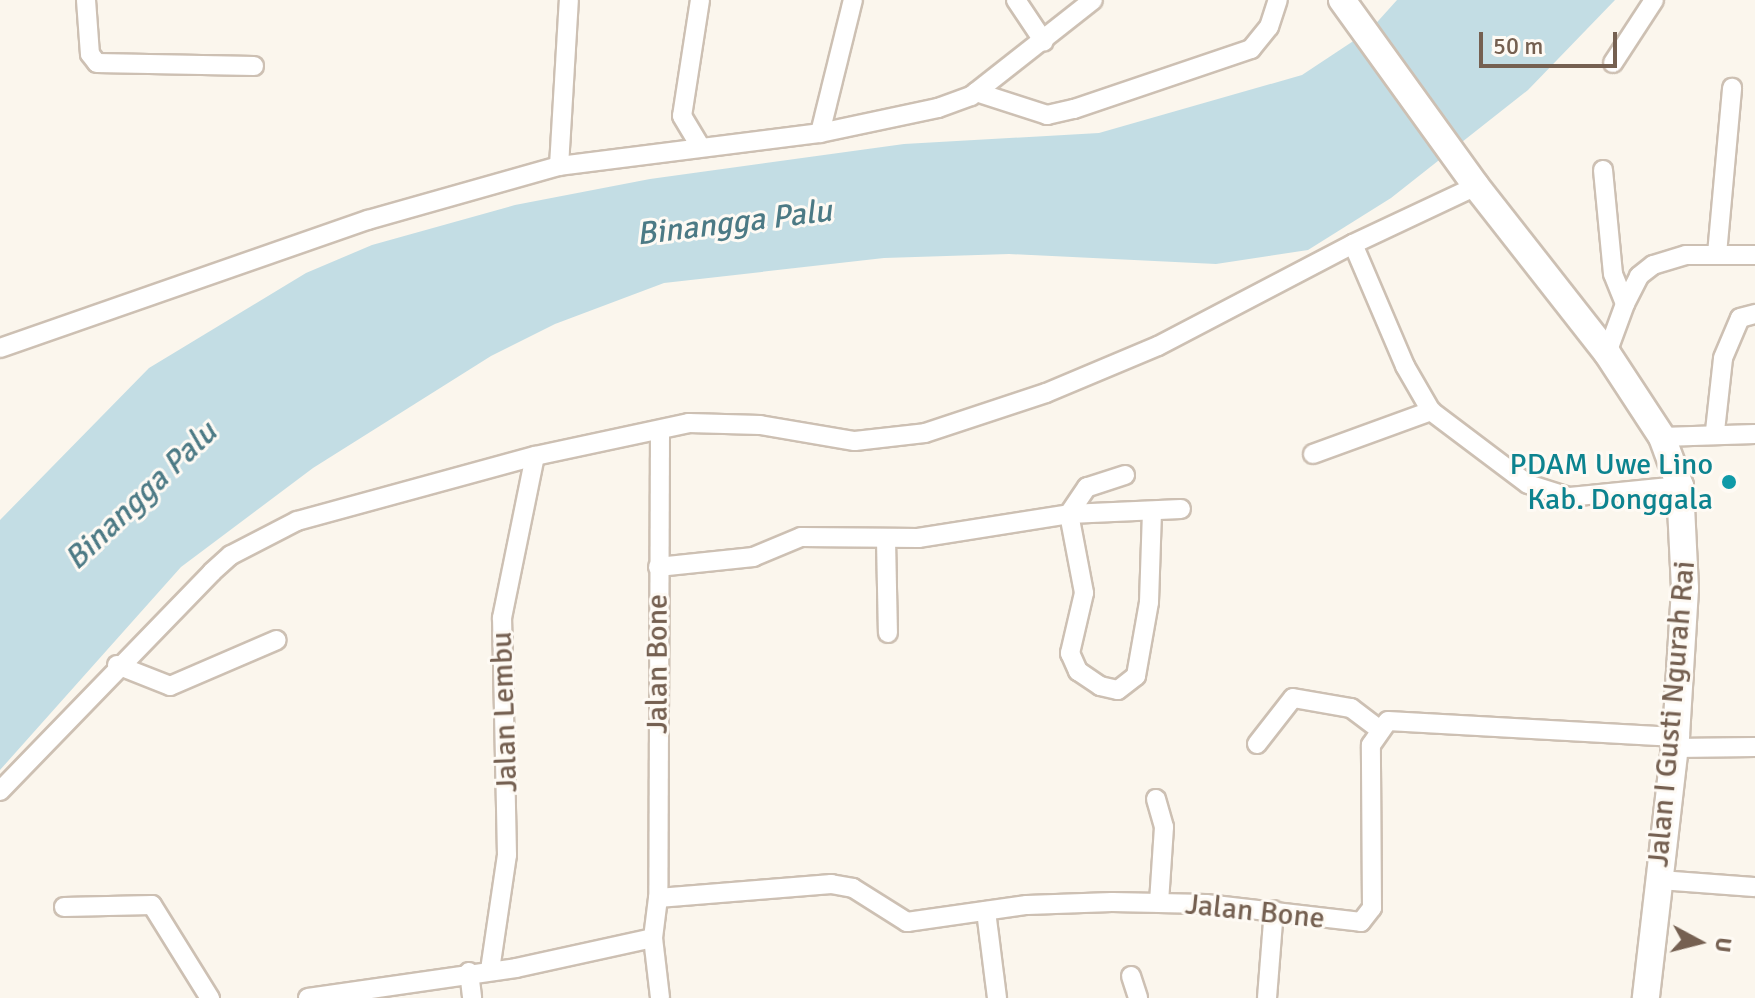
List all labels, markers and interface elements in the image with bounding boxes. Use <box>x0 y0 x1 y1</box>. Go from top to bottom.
scale bar <box>1483 16 1621 66</box>
text: 50 m <box>1493 31 1543 61</box>
water label: Binangga Palu <box>634 192 834 254</box>
water label: Binangga Palu <box>57 414 225 578</box>
place label: PDAM Uwe Lino Kab. Donggala <box>1510 447 1713 518</box>
marker: PDAM Uwe Lino Kab. Donggala <box>1720 473 1738 491</box>
street label: Jalan I Gusti Ngurah Rai <box>1641 559 1703 869</box>
street label: Jalan Bone <box>640 594 676 734</box>
street label: Jalan Lembu <box>484 631 526 793</box>
street label: Jalan Bone <box>1183 887 1327 937</box>
north arrow <box>1659 902 1739 982</box>
text: U <box>1709 936 1738 954</box>

